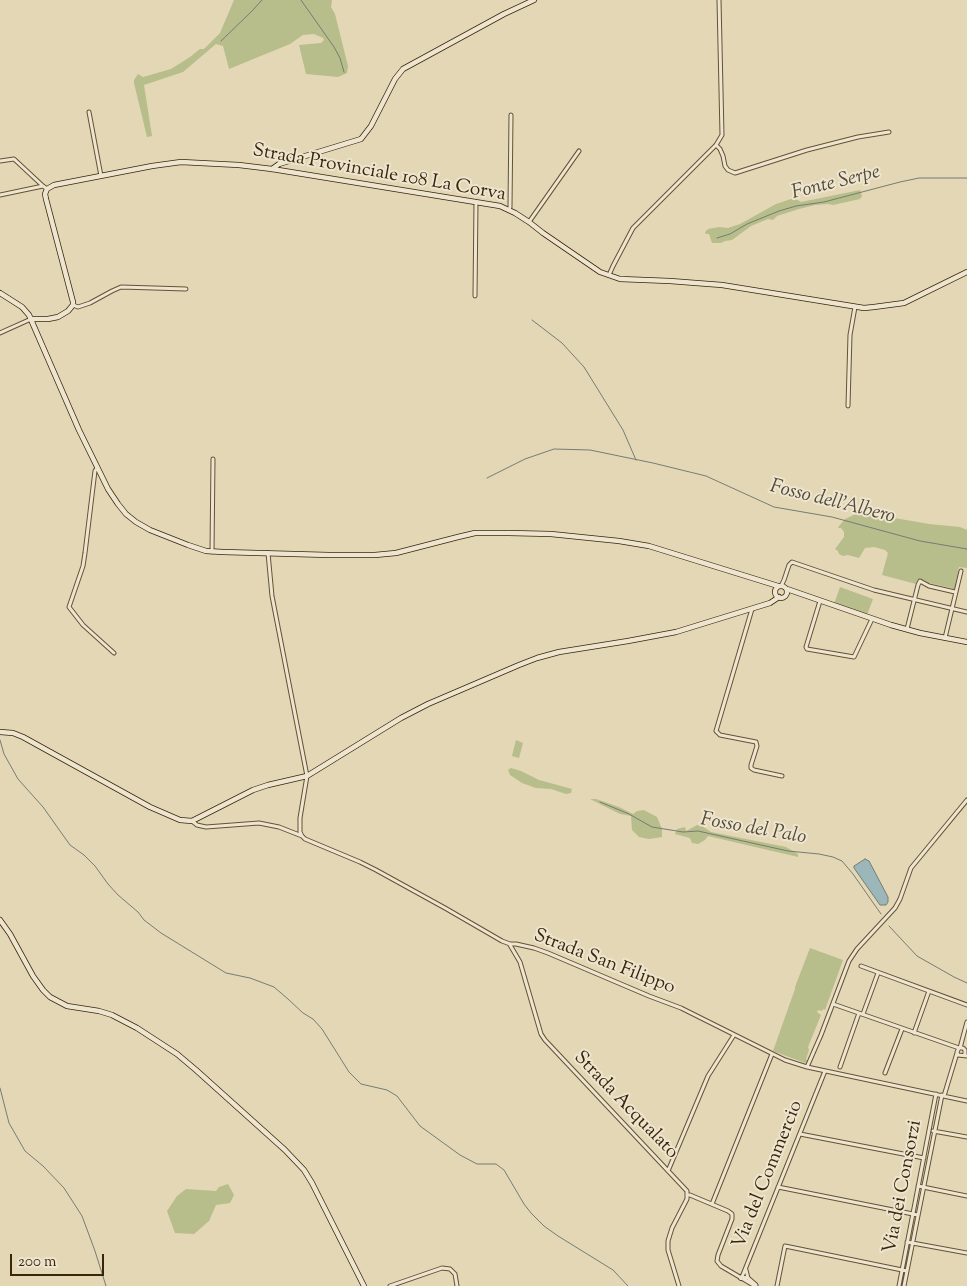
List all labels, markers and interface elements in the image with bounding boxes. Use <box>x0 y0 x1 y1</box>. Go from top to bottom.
street label: Strada Provinciale 108 La Corva <box>251 140 507 208</box>
water label: Fonte Serpe <box>789 161 883 207</box>
water label: Fosso dell'Albero <box>767 476 897 530</box>
water label: Fosso del Palo <box>698 809 808 851</box>
street label: Strada San Filippo <box>530 926 678 1000</box>
street label: Strada Acqualato <box>568 1047 682 1165</box>
street label: Via del Commercio <box>729 1098 809 1252</box>
street label: Via dei Consorzi <box>880 1118 928 1256</box>
scale bar <box>12 1244 106 1276</box>
text: 200 m <box>18 1252 57 1273</box>

